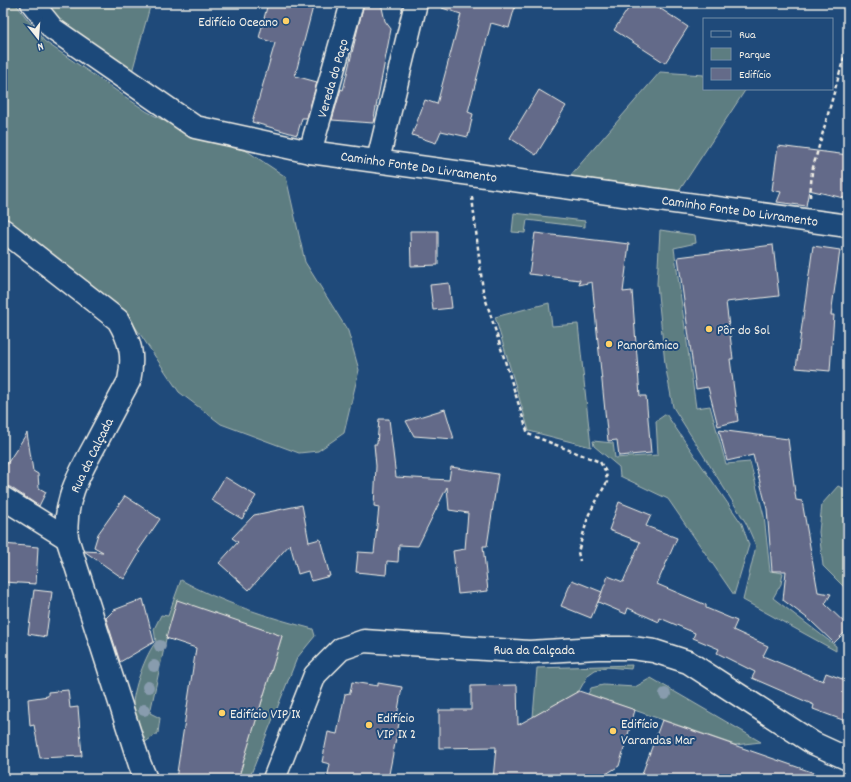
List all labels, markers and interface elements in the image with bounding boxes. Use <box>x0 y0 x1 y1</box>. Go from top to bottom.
place label: Edifício Oceano <box>198 13 278 33</box>
marker: Edifício Oceano <box>281 16 291 26</box>
north arrow <box>18 18 58 58</box>
legend <box>703 18 833 90</box>
text: Rua <box>739 27 756 44</box>
text: N <box>35 37 45 54</box>
street label: Vereda do Paço <box>313 37 355 120</box>
text: Parque <box>739 47 770 64</box>
text: Edifício <box>739 67 771 84</box>
street label: Caminho Fonte Do Livramento <box>339 147 498 189</box>
street label: Caminho Fonte Do Livramento <box>660 191 819 233</box>
place label: Pôr do Sol <box>717 321 770 341</box>
marker: Pôr do Sol <box>704 324 714 334</box>
place label: Panorâmico <box>617 336 679 356</box>
marker: Panorâmico <box>604 339 614 349</box>
street label: Rua da Calçada <box>66 415 120 497</box>
street label: Rua da Calçada <box>493 641 575 661</box>
place label: Edifício VIP IX <box>230 705 301 725</box>
marker: Edifício VIP IX <box>217 708 227 718</box>
place label: Edifício VIP IX 2 <box>377 709 416 745</box>
place label: Edifício Varandas Mar <box>621 715 696 751</box>
marker: Edifício VIP IX 2 <box>364 720 374 730</box>
marker: Edifício Varandas Mar <box>608 726 618 736</box>

